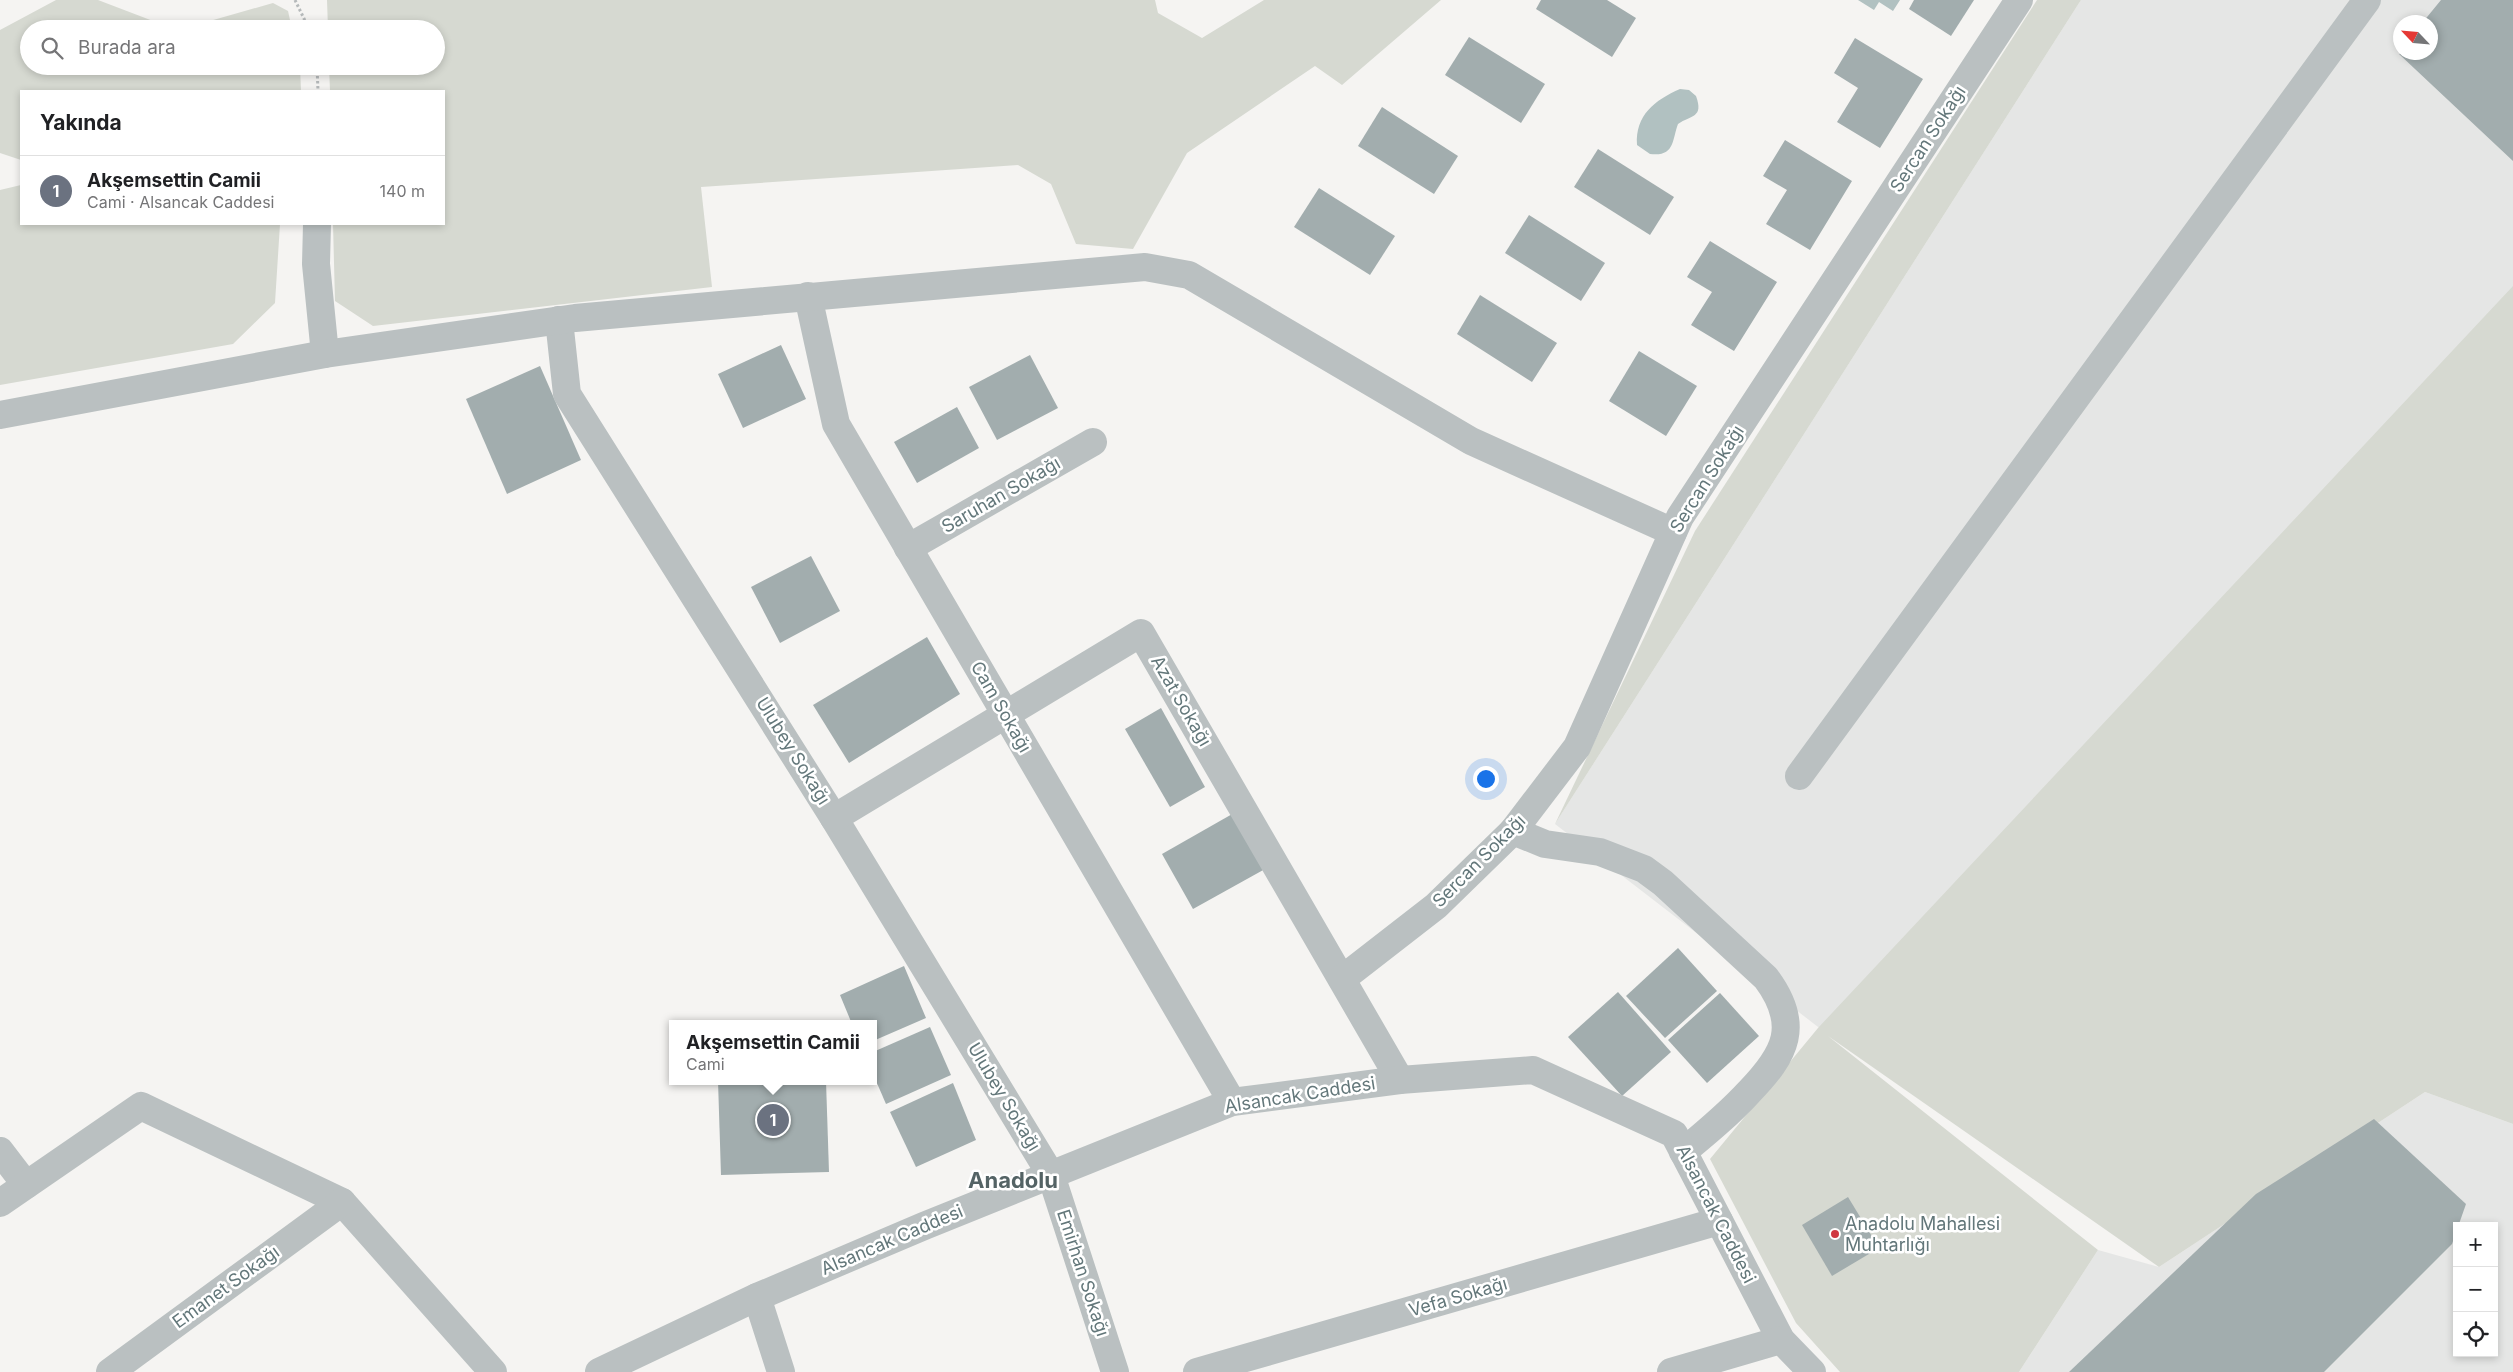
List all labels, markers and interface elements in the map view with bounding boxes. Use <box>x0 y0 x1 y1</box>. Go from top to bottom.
north arrow <box>2393 15 2438 60</box>
search box <box>20 20 445 75</box>
icon: search <box>38 34 66 62</box>
text: Burada ara <box>78 36 176 59</box>
street label: Sercan Sokağı <box>1885 82 1970 196</box>
text: Yakında <box>40 110 122 135</box>
text: Akşemsettin Camii <box>87 169 261 192</box>
text: 1 <box>53 181 59 201</box>
text: 140 m <box>380 181 425 201</box>
text: Cami · Alsancak Caddesi <box>87 192 274 212</box>
street label: Sercan Sokağı <box>1665 421 1748 536</box>
street label: Saruhan Sokağı <box>938 452 1064 537</box>
street label: Azat Sokağı <box>1147 652 1216 750</box>
street label: Cam Sokağı <box>967 657 1036 756</box>
street label: Ulubey Sokağı <box>752 693 835 808</box>
your location <box>1473 766 1499 792</box>
street label: Sercan Sokağı <box>1428 810 1529 911</box>
popup <box>669 1020 877 1085</box>
text: Akşemsettin Camii <box>686 1031 860 1054</box>
street label: Ulubey Sokağı <box>964 1039 1045 1155</box>
text: Cami <box>686 1054 725 1074</box>
street label: Alsancak Caddesi <box>1223 1072 1377 1117</box>
pin: 1 <box>757 1101 789 1139</box>
street label: Alsancak Caddesi <box>1673 1141 1760 1286</box>
district label: Anadolu <box>968 1167 1058 1193</box>
street label: Alsancak Caddesi <box>818 1200 966 1279</box>
street label: Emirhan Sokağı <box>1053 1207 1114 1339</box>
place label: Anadolu Mahallesi Muhtarlığı <box>1845 1213 2000 1255</box>
map controls <box>2453 1222 2498 1357</box>
button: + <box>2453 1222 2498 1267</box>
marker: Anadolu Mahallesi Muhtarlığı <box>1829 1228 1841 1240</box>
street label: Emanet Sokağı <box>168 1241 283 1332</box>
button: − <box>2453 1267 2498 1312</box>
street label: Vefa Sokağı <box>1406 1272 1509 1321</box>
button: locate <box>2453 1312 2498 1357</box>

